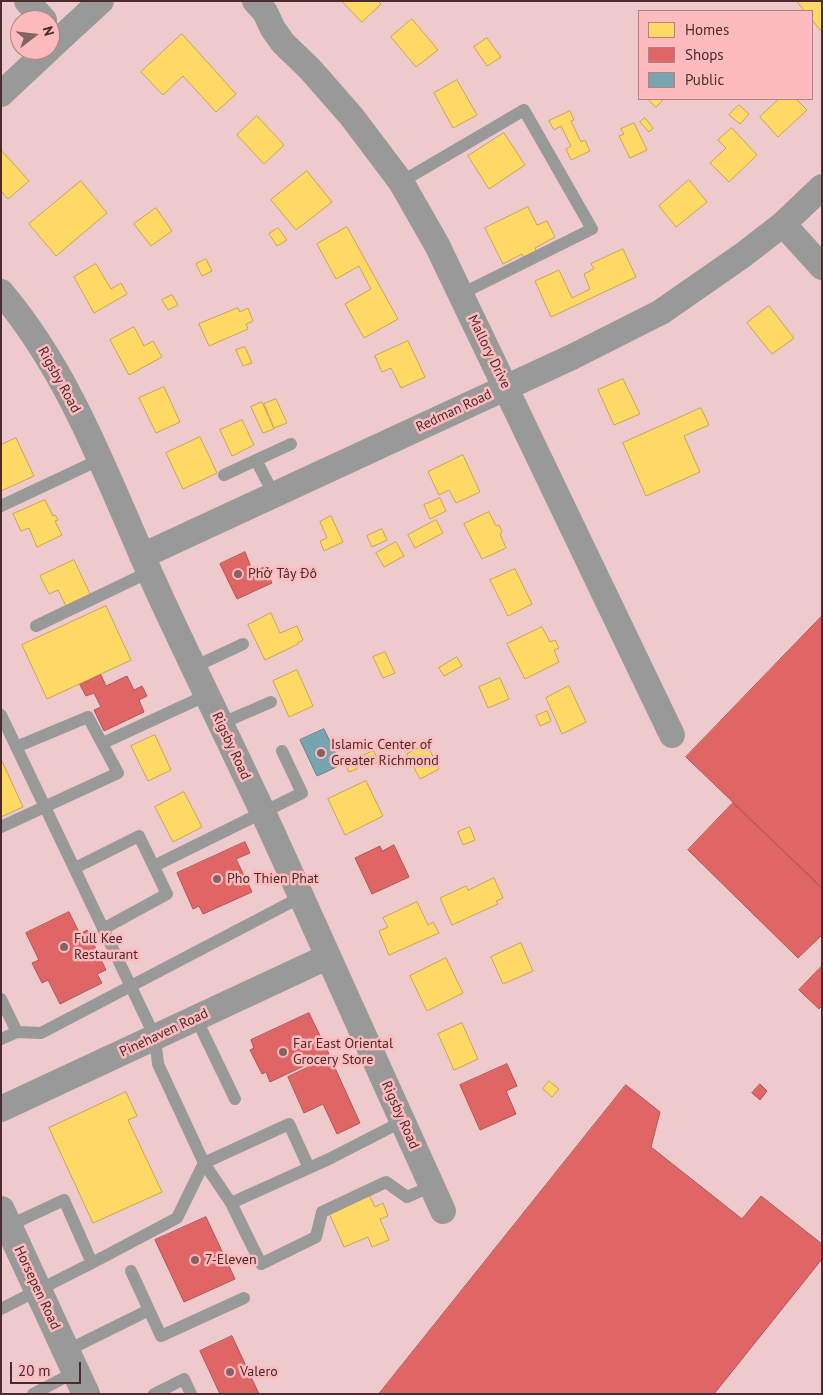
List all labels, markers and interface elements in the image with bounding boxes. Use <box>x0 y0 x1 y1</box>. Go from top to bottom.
north arrow <box>10 10 60 60</box>
legend <box>638 10 813 100</box>
text: Homes <box>685 20 729 39</box>
text: N <box>39 24 58 38</box>
text: Shops <box>685 45 724 64</box>
text: Public <box>685 70 724 89</box>
street label: Mallory Drive <box>464 312 514 392</box>
street label: Rigsby Road <box>34 344 84 416</box>
street label: Redman Road <box>413 386 495 436</box>
place label: Phở Tây Đô <box>248 566 317 582</box>
marker: Phở Tây Đô <box>232 568 244 580</box>
street label: Rigsby Road <box>208 709 254 783</box>
place label: Islamic Center of Greater Richmond <box>331 737 439 770</box>
marker: Islamic Center of Greater Richmond <box>315 747 327 759</box>
place label: Pho Thien Phat <box>227 871 319 887</box>
marker: Pho Thien Phat <box>211 873 223 885</box>
place label: Full Kee Restaurant <box>74 931 138 964</box>
marker: Full Kee Restaurant <box>58 941 70 953</box>
street label: Pinehaven Road <box>117 1005 211 1061</box>
place label: Far East Oriental Grocery Store <box>293 1036 393 1068</box>
marker: Far East Oriental Grocery Store <box>277 1046 289 1058</box>
street label: Rigsby Road <box>378 1078 422 1152</box>
street label: Horsepen Road <box>10 1243 64 1333</box>
place label: 7-Eleven <box>205 1252 257 1268</box>
marker: 7-Eleven <box>189 1254 201 1266</box>
scale bar <box>12 1352 84 1384</box>
text: 20 m <box>18 1361 51 1380</box>
place label: Valero <box>240 1364 278 1380</box>
marker: Valero <box>224 1366 236 1378</box>

